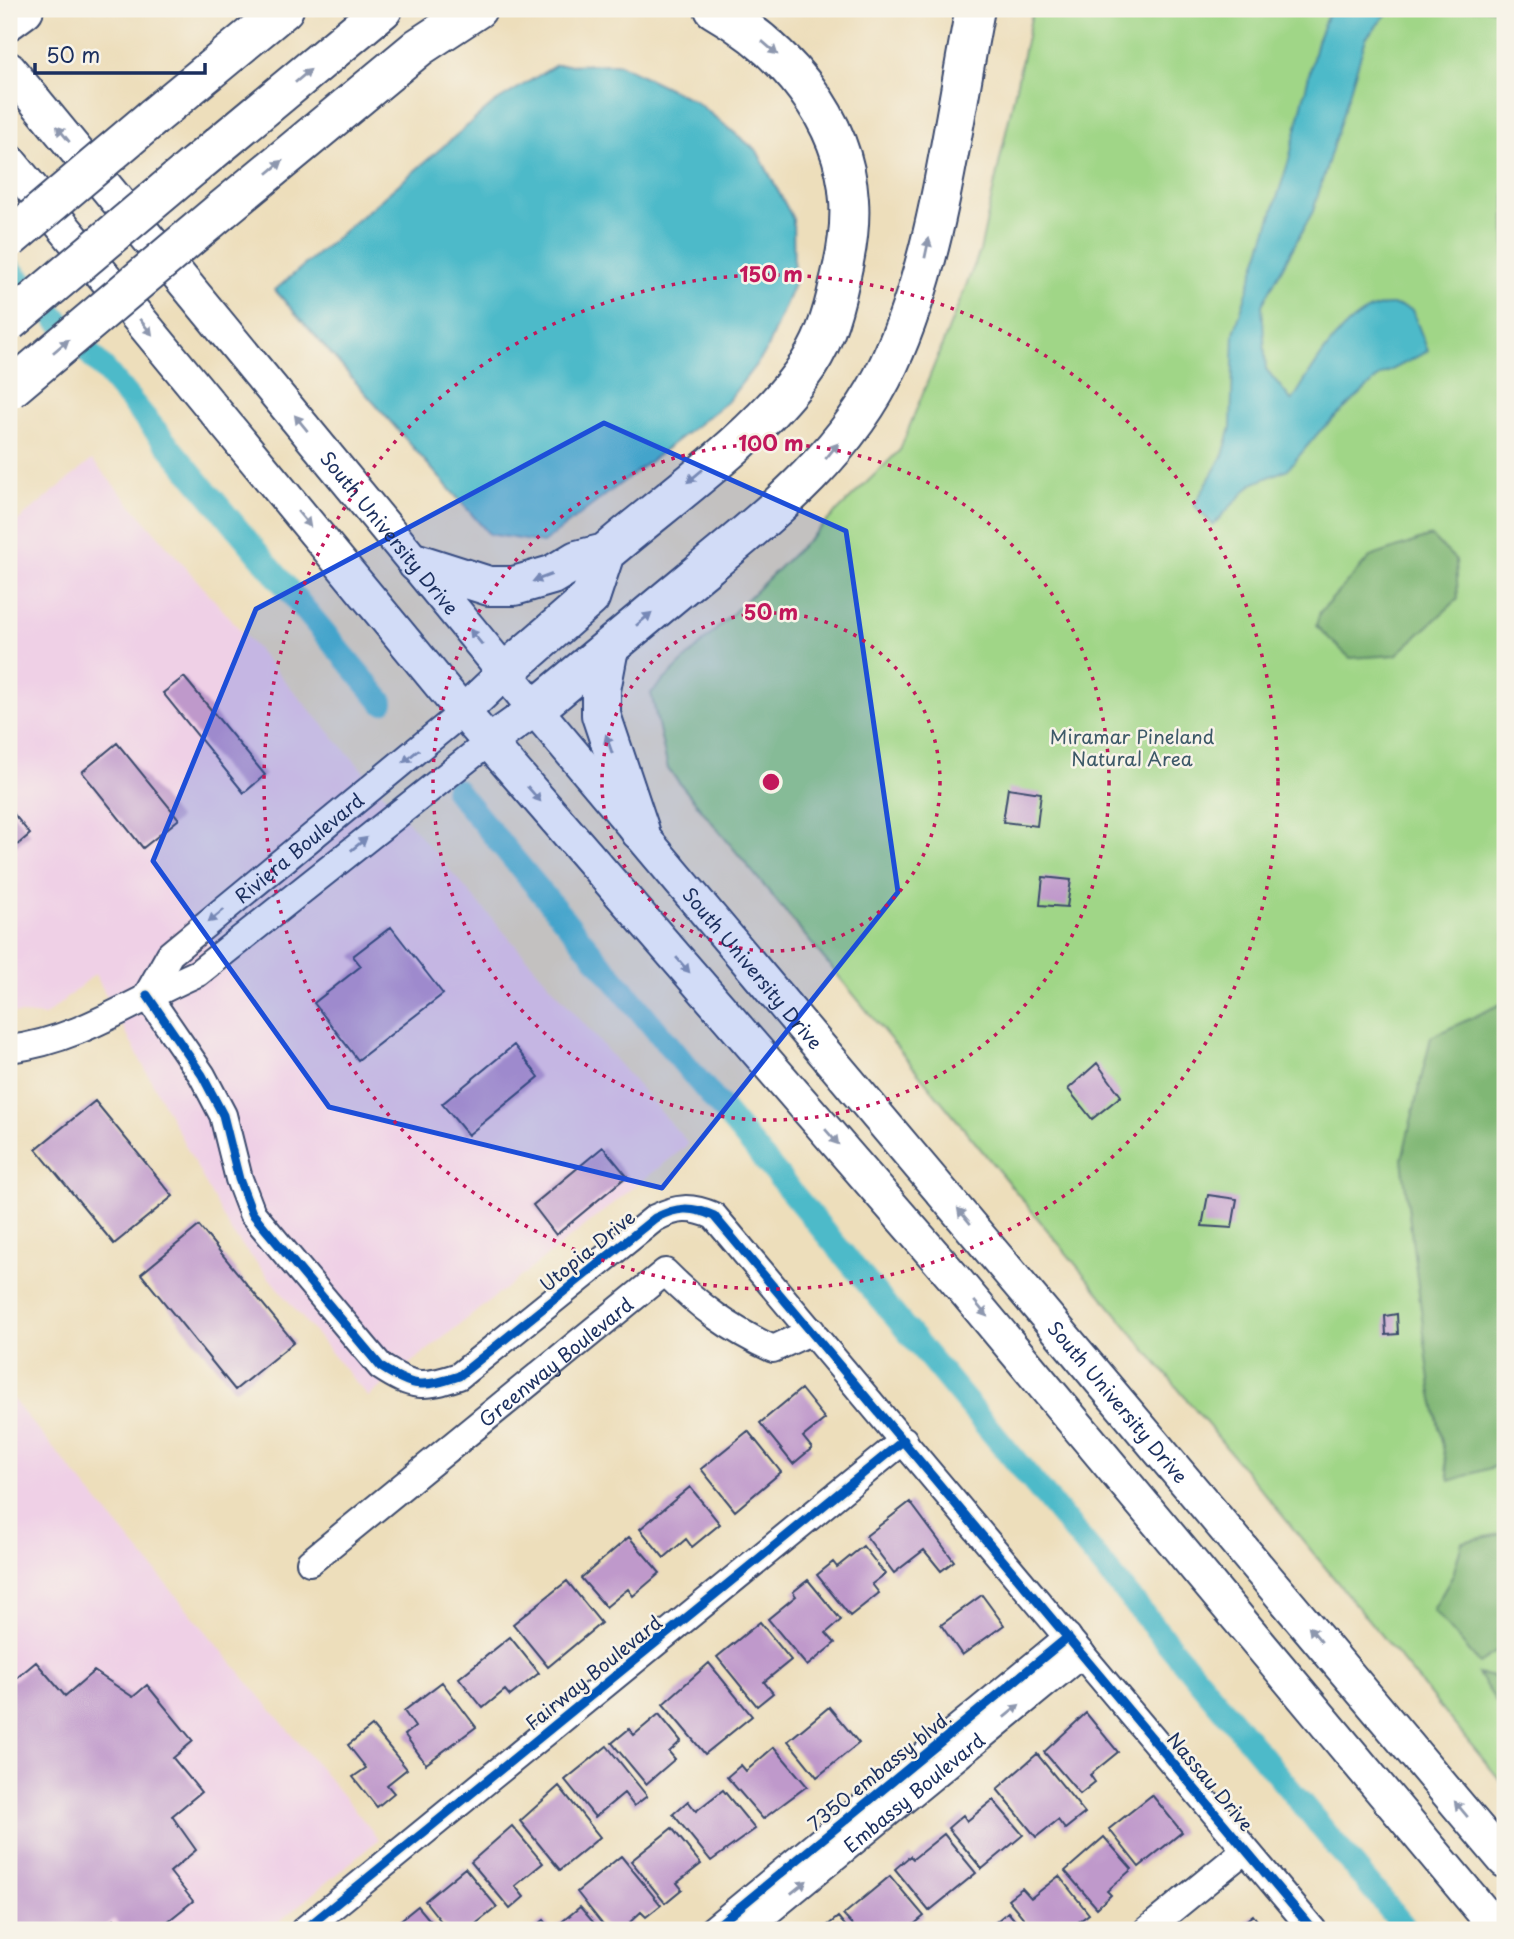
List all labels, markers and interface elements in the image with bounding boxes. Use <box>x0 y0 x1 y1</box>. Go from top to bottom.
scale bar <box>35 32 205 76</box>
text: 50 m <box>46 38 100 70</box>
one-way arrow <box>761 39 778 55</box>
one-way arrow <box>294 68 312 83</box>
one-way arrow <box>55 125 71 143</box>
one-way arrow <box>266 160 283 175</box>
one-way arrow <box>922 236 933 258</box>
text: 150 m <box>739 257 803 289</box>
one-way arrow <box>138 317 153 335</box>
one-way arrow <box>52 338 70 354</box>
one-way arrow <box>293 414 309 432</box>
text: 100 m <box>738 426 804 458</box>
one-way arrow <box>824 443 839 461</box>
street label: South University Drive <box>314 445 466 620</box>
one-way arrow <box>687 469 705 484</box>
one-way arrow <box>296 511 311 528</box>
one-way arrow <box>532 573 553 584</box>
text: 50 m <box>744 595 798 627</box>
one-way arrow <box>635 611 653 627</box>
one-way arrow <box>469 628 484 645</box>
park label: Miramar Pineland Natural Area <box>1050 722 1215 772</box>
one-way arrow <box>603 733 614 754</box>
one-way arrow <box>402 748 420 763</box>
centre of rings <box>759 770 783 794</box>
one-way arrow <box>526 785 541 802</box>
street label: Riviera Boulevard <box>228 786 370 909</box>
one-way arrow <box>350 837 367 852</box>
street label: South University Drive <box>677 881 830 1055</box>
one-way arrow <box>208 908 225 923</box>
one-way arrow <box>675 957 690 974</box>
one-way arrow <box>824 1128 840 1146</box>
street label: Utopia Drive <box>533 1203 641 1297</box>
one-way arrow <box>957 1208 972 1225</box>
street label: Greenway Boulevard <box>472 1290 639 1433</box>
one-way arrow <box>973 1300 988 1318</box>
street label: South University Drive <box>1042 1315 1195 1489</box>
street label: Fairway Boulevard <box>519 1608 668 1736</box>
one-way arrow <box>1308 1626 1323 1643</box>
street label: 7350 embassy blvd. <box>801 1703 957 1837</box>
one-way arrow <box>1003 1704 1021 1719</box>
street label: Embassy Boulevard <box>837 1726 991 1859</box>
street label: Nassau Drive <box>1161 1726 1261 1836</box>
one-way arrow <box>1454 1800 1469 1817</box>
one-way arrow <box>790 1880 807 1895</box>

